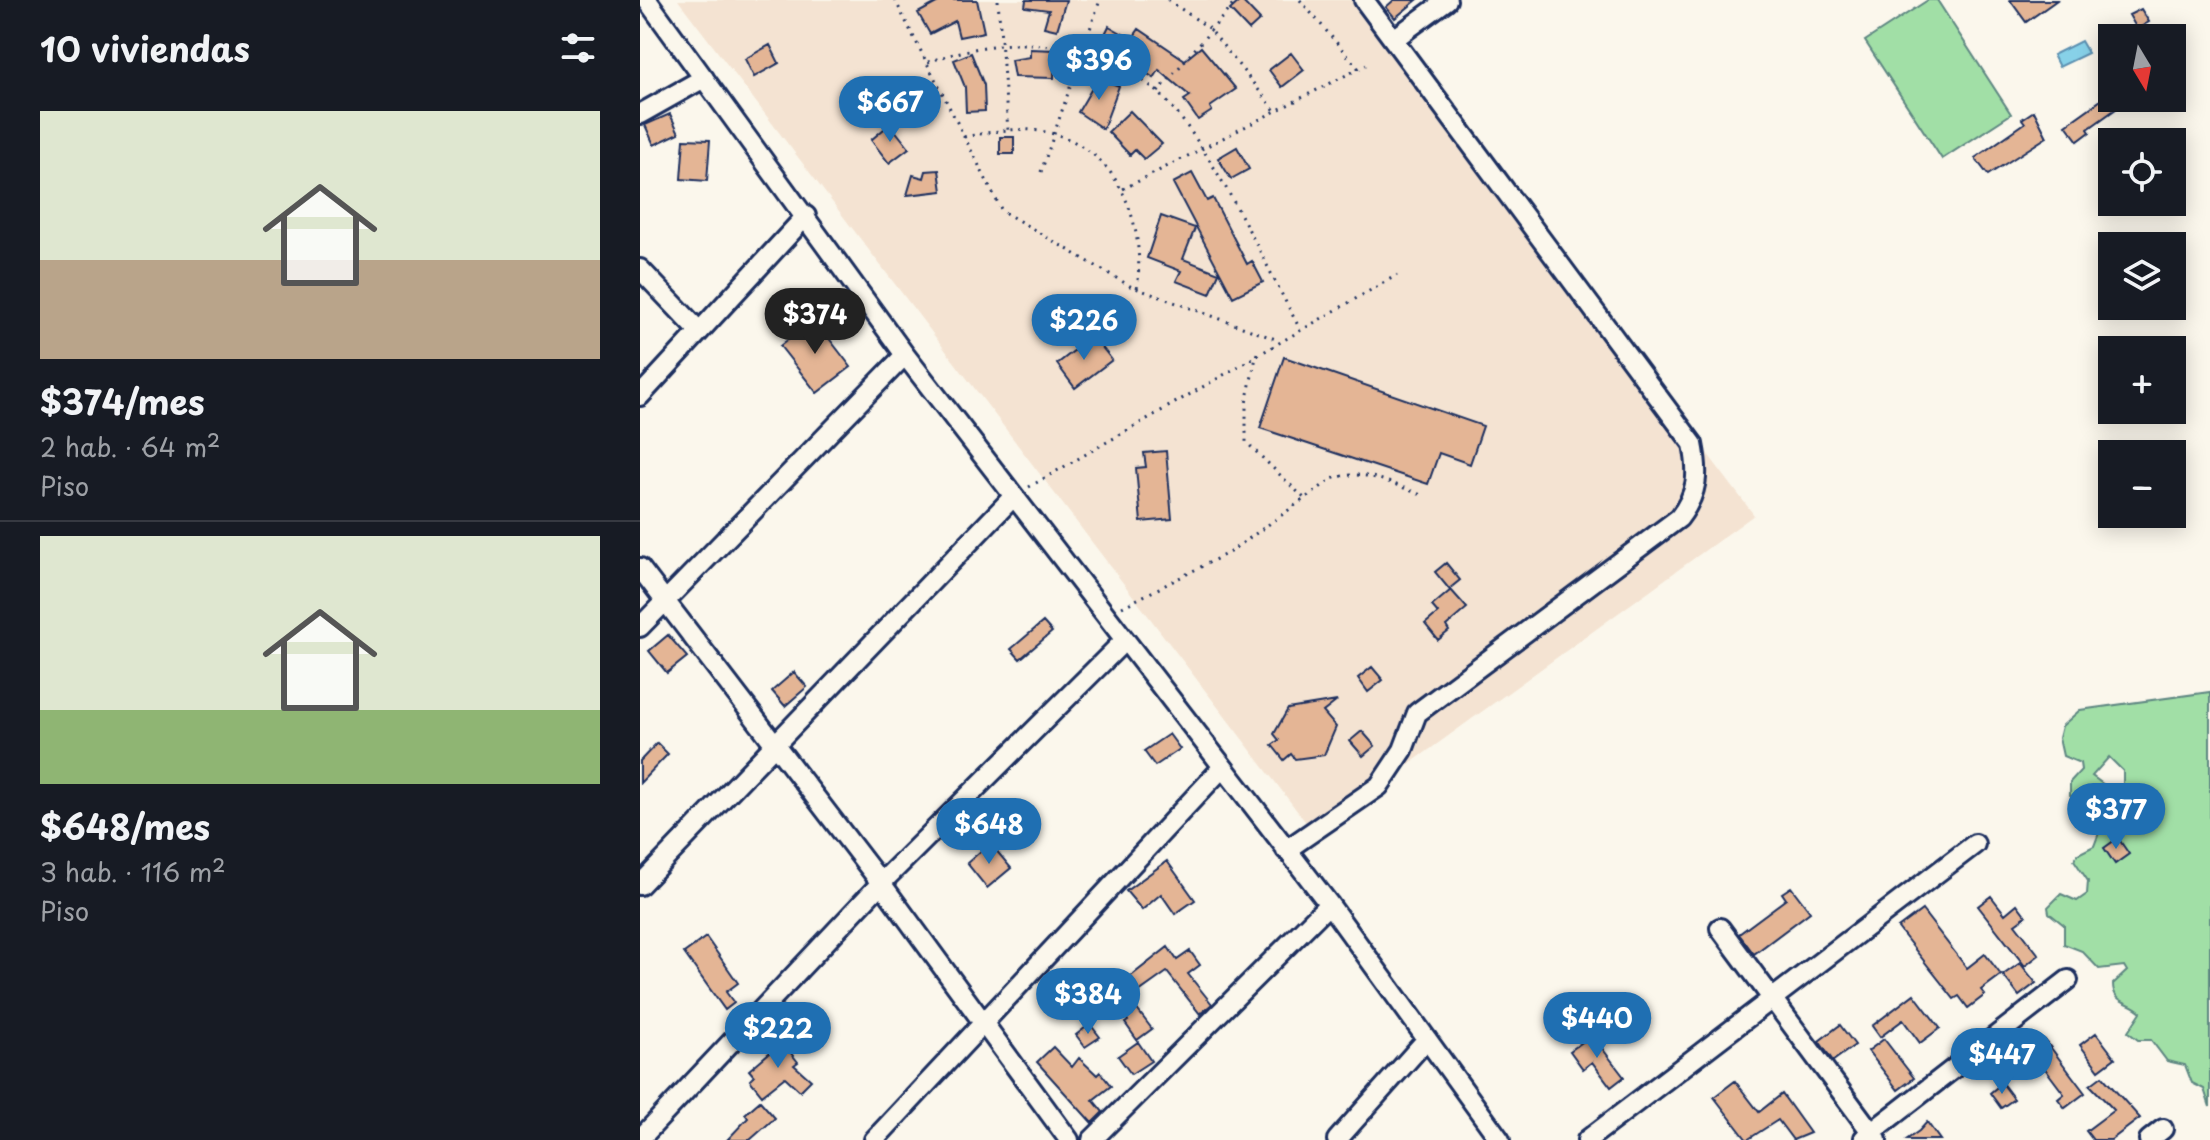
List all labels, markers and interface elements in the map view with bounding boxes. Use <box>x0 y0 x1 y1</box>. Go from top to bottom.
text: 10 viviendas <box>40 22 250 74</box>
north arrow <box>2098 24 2186 112</box>
map controls <box>2098 24 2186 528</box>
icon: filters <box>556 26 600 70</box>
pin: $396 <box>1052 34 1146 102</box>
text: $396 <box>1066 40 1132 79</box>
pin: $667 <box>843 76 937 144</box>
text: $667 <box>857 82 923 121</box>
button: locate <box>2098 128 2186 216</box>
icon: home <box>248 163 392 307</box>
button: layers <box>2098 232 2186 320</box>
pin: $374 <box>768 288 862 356</box>
text: $374 <box>783 294 847 333</box>
pin: $226 <box>1037 294 1131 362</box>
text: $226 <box>1050 300 1118 339</box>
button: + <box>2098 336 2186 424</box>
text: $374/mes <box>40 375 205 427</box>
text: 2 hab. · 64 m² <box>40 427 221 466</box>
button: − <box>2098 440 2186 528</box>
text: Piso <box>40 466 89 505</box>
icon: home <box>248 588 392 732</box>
pin: $377 <box>2069 783 2163 851</box>
text: $377 <box>2085 789 2147 828</box>
pin: $648 <box>942 798 1036 866</box>
text: $648/mes <box>40 800 210 852</box>
text: $648 <box>954 804 1024 843</box>
text: 3 hab. · 116 m² <box>40 852 226 891</box>
text: Piso <box>40 891 89 930</box>
pin: $384 <box>1041 968 1135 1036</box>
text: $384 <box>1054 974 1122 1013</box>
pin: $440 <box>1550 992 1644 1060</box>
text: $440 <box>1561 998 1633 1037</box>
pin: $222 <box>731 1002 825 1070</box>
text: $222 <box>743 1008 813 1047</box>
pin: $447 <box>1955 1028 2049 1096</box>
text: $447 <box>1969 1034 2035 1073</box>

